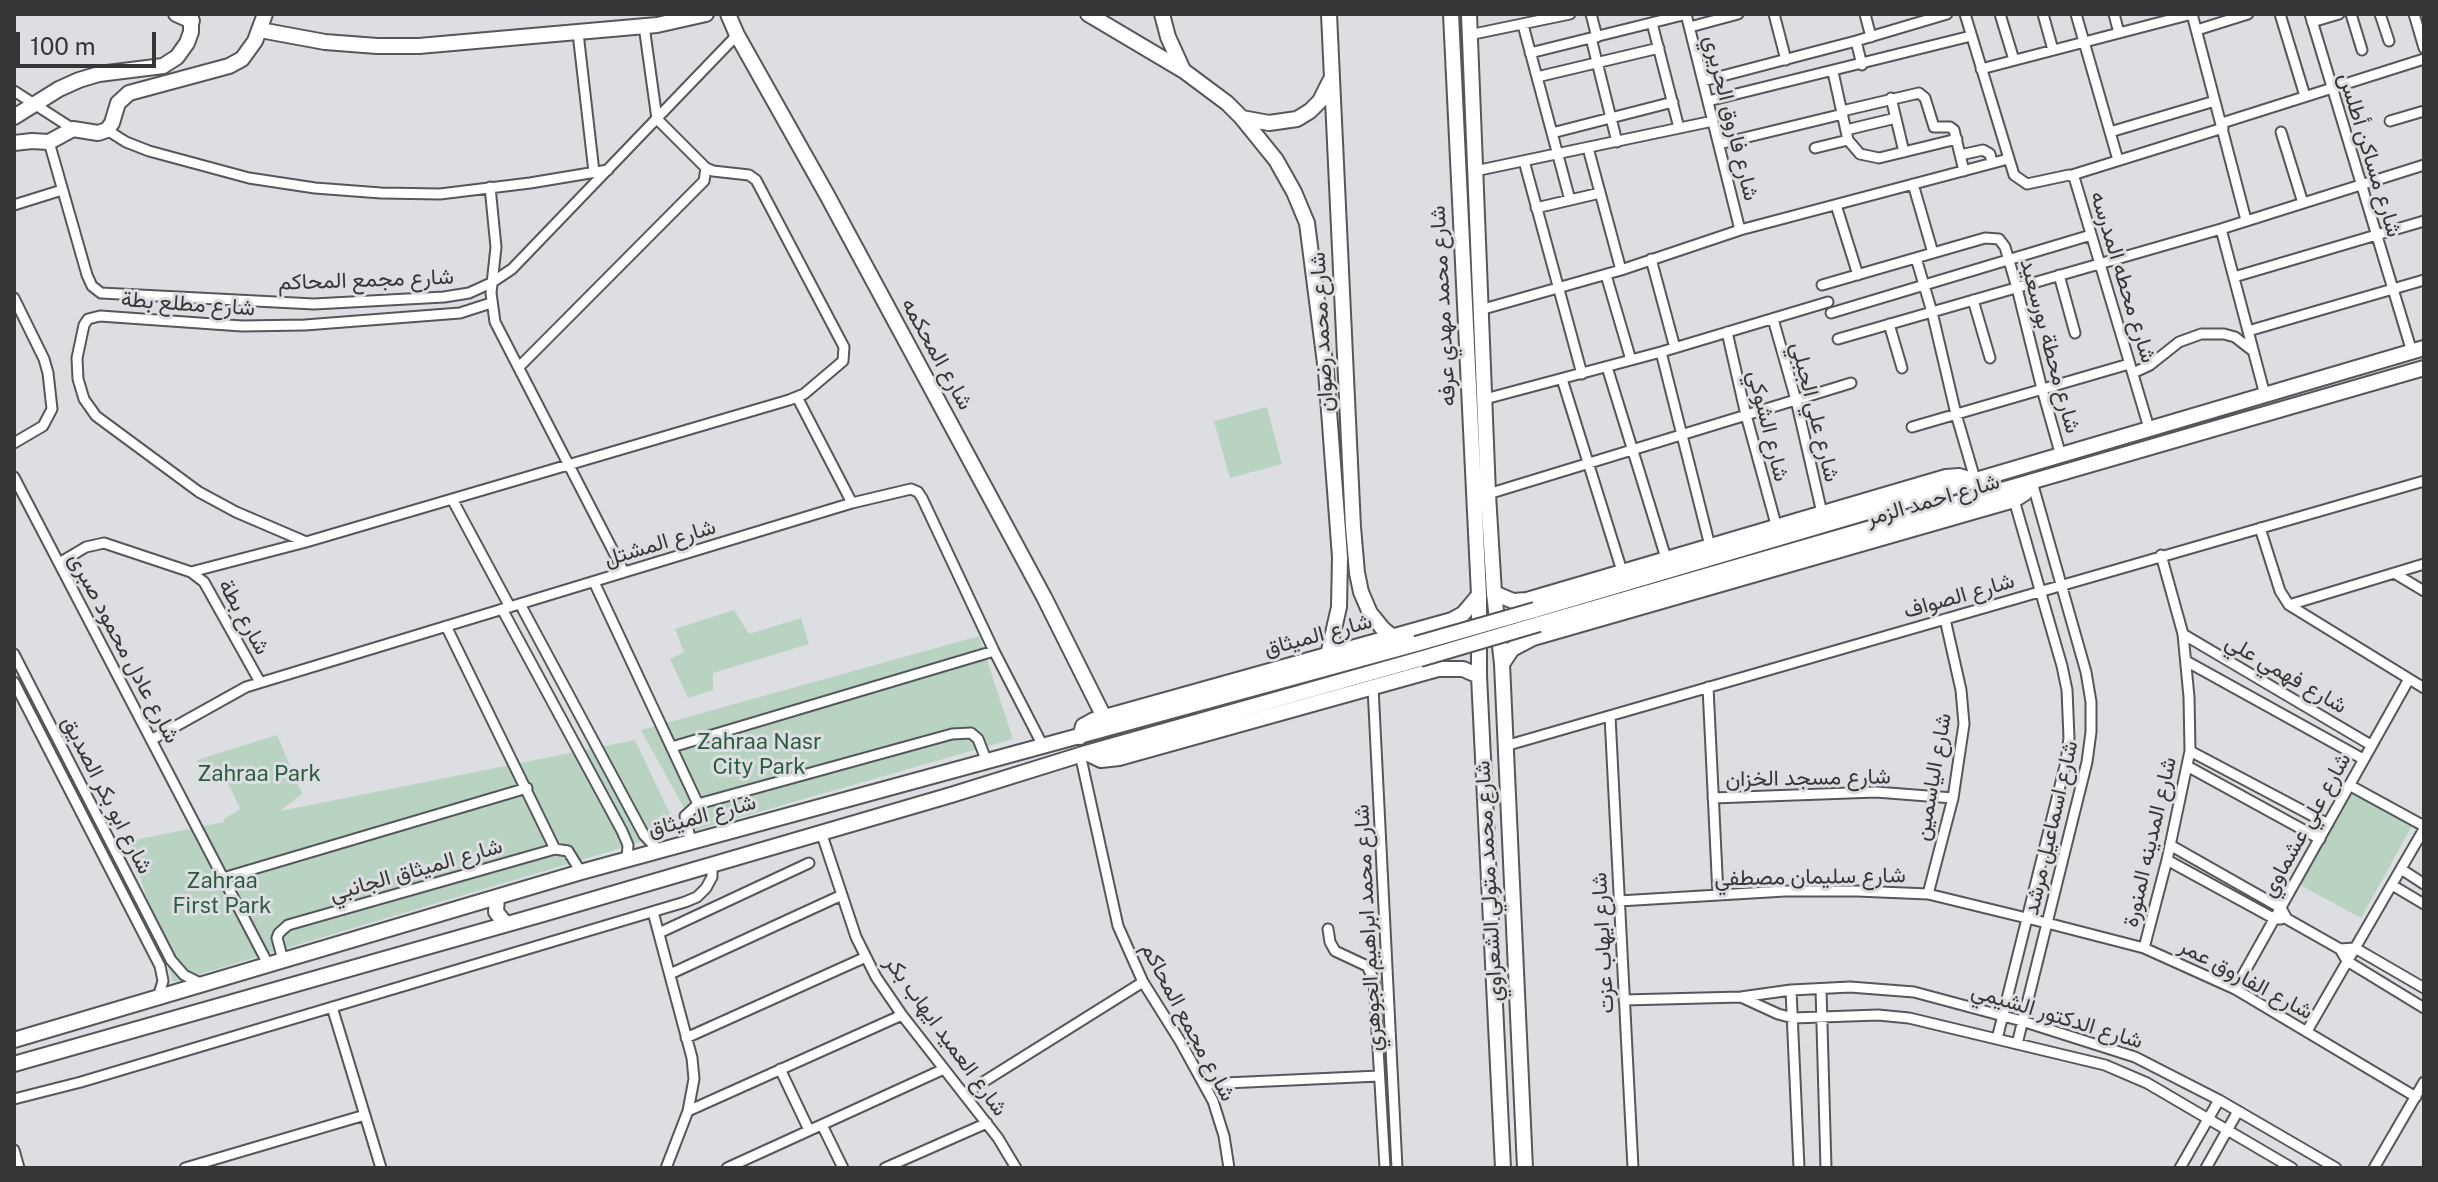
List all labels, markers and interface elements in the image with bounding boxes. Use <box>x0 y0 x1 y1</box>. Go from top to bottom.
scale bar <box>20 16 160 66</box>
text: 100 m <box>30 32 96 60</box>
street label: شارع فاروق الحريري <box>1698 33 1764 203</box>
street label: شارع مساكن أطلس <box>2332 70 2408 240</box>
street label: شارع محطه المدرسه <box>2084 188 2162 366</box>
street label: شارع محمد مهدي عرفه <box>1425 205 1461 407</box>
street label: شارع محمد رضوان <box>1305 251 1339 413</box>
street label: شارع محطة بورسعيد <box>2014 256 2086 436</box>
street label: شارع مجمع المحاكم <box>278 264 454 296</box>
street label: شارع مطلع بطة <box>120 286 256 322</box>
street label: شارع المحكمه <box>895 293 979 415</box>
street label: شارع علي الجبلي <box>1785 339 1845 485</box>
street label: شارع الشوكي <box>1741 368 1795 484</box>
street label: شارع احمد الزمر <box>1863 468 2003 532</box>
street label: شارع المشتل <box>601 514 719 572</box>
street label: شارع عادل محمود صبرى <box>63 548 185 748</box>
street label: شارع الصواف <box>1901 568 2017 624</box>
street label: شارع بطة <box>212 575 276 659</box>
street label: شارع الميثاق <box>1261 608 1375 662</box>
street label: شارع فهمي علي <box>2221 629 2351 719</box>
street label: شارع الياسمين <box>1909 711 1957 843</box>
street label: شارع ابو بكر الصديق <box>56 712 158 878</box>
park label: Zahraa Nasr City Park <box>696 729 822 780</box>
street label: شارع اسماعيل مرشد <box>2018 738 2084 918</box>
street label: شارع علي عشماوي <box>2255 748 2357 902</box>
street label: شارع المدينه المنورة <box>2118 754 2182 930</box>
street label: شارع محمد متولي الشعراوي <box>1470 760 1508 1002</box>
park label: Zahraa Park <box>197 761 321 787</box>
street label: شارع مسجد الخزان <box>1725 763 1891 793</box>
street label: شارع الميثاق <box>645 789 759 843</box>
street label: شارع محمد ابراهيم الجوهري <box>1348 804 1388 1052</box>
street label: شارع الميثاق الجانبي <box>326 833 506 907</box>
street label: شارع سليمان مصطفي <box>1714 862 1906 892</box>
park label: Zahraa First Park <box>173 868 271 920</box>
street label: شارع ايهاب عزت <box>1586 872 1620 1014</box>
street label: شارع الفاروق عمر <box>2175 933 2317 1025</box>
street label: شارع مجمع المحاكم <box>1135 938 1241 1106</box>
street label: شارع العميد ايهاب بكر <box>879 951 1013 1121</box>
street label: شارع الدكتور الشيمي <box>1968 977 2146 1055</box>

